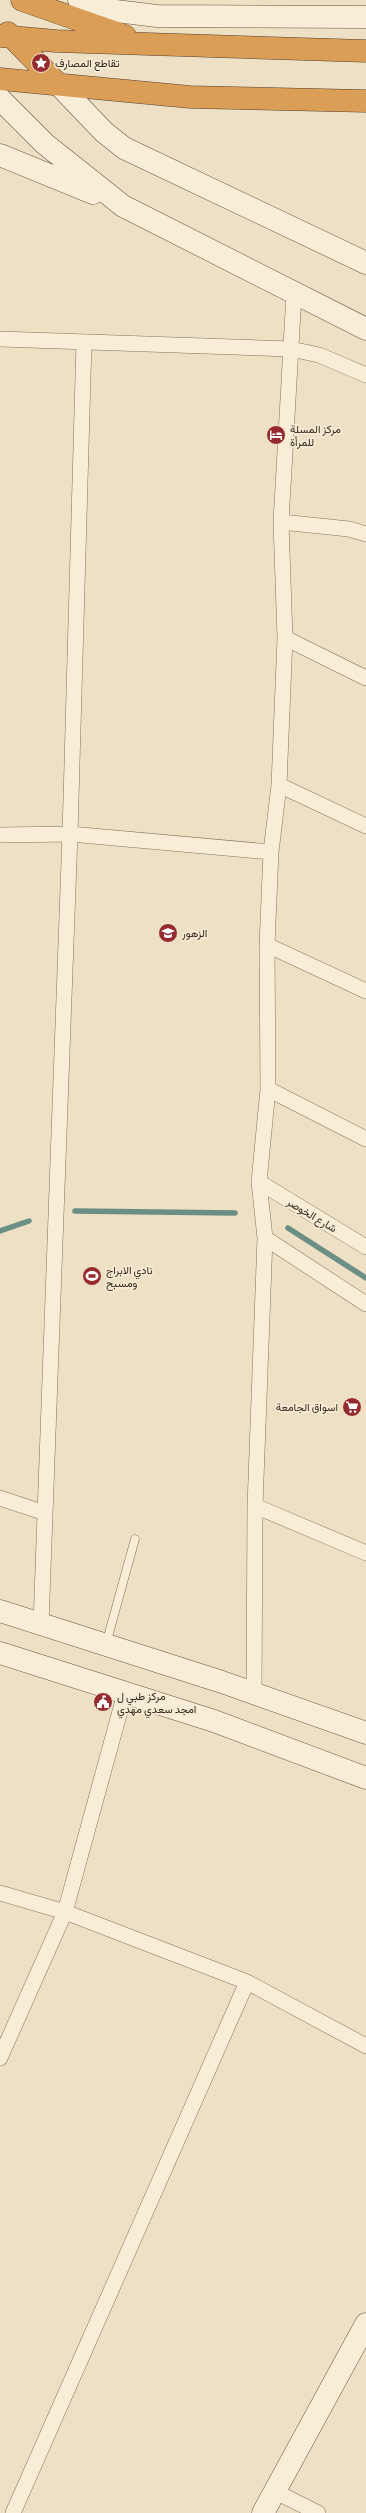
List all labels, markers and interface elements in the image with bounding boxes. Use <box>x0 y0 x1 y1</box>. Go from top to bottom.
place icon: تقاطع المصارف <box>30 52 52 74</box>
place label: تقاطع المصارف <box>55 57 120 71</box>
place label: مركز المسلة للمرأة <box>290 423 341 449</box>
hotel icon: مركز المسلة للمرأة <box>265 424 287 446</box>
school or university icon: الزهور <box>157 922 179 944</box>
place label: الزهور <box>181 927 207 940</box>
street label: شارع الخوصر <box>283 1195 339 1236</box>
place label: نادي الابراج ومسبح <box>106 1264 153 1291</box>
sports icon: نادي الابراج ومسبح <box>81 1265 103 1287</box>
supermarket icon: اسواق الجامعة <box>341 1396 363 1418</box>
place label: اسواق الجامعة <box>276 1401 338 1414</box>
place label: مركز طبي ل امجد سعدي مهدي <box>117 1690 196 1719</box>
public building icon: مركز طبي ل امجد سعدي مهدي <box>92 1691 114 1713</box>

